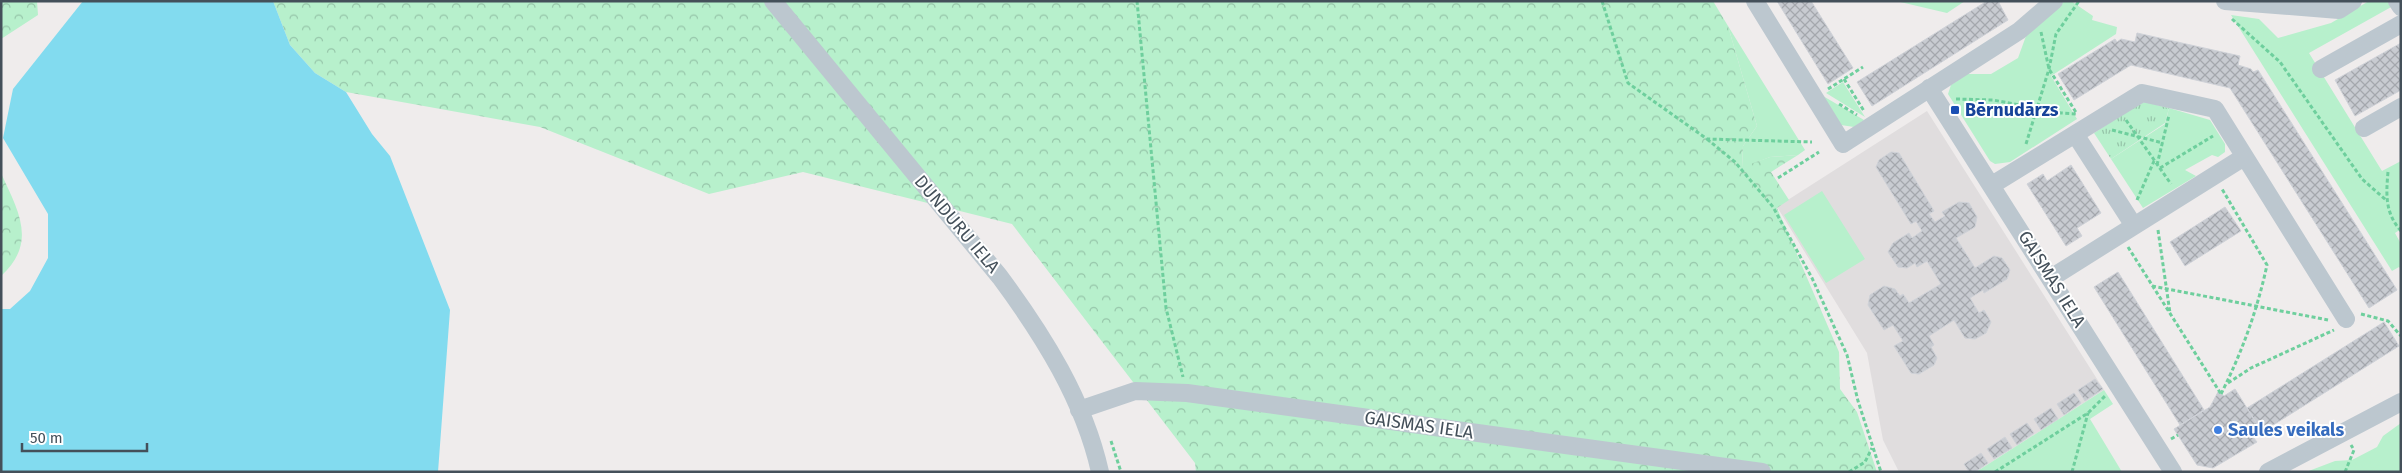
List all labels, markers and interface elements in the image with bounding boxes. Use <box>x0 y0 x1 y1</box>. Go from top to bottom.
place label: Bērnudārzs <box>1965 99 2059 121</box>
marker: Bērnudārzs <box>1949 104 1961 116</box>
street label: DUNDURU IELA <box>910 171 1005 278</box>
street label: GAISMAS IELA <box>2014 227 2091 332</box>
street label: GAISMAS IELA <box>1363 406 1476 444</box>
place label: Saules veikals <box>2228 419 2344 441</box>
scale bar <box>22 420 148 452</box>
marker: Saules veikals <box>2212 424 2224 436</box>
text: 50 m <box>30 429 63 447</box>

